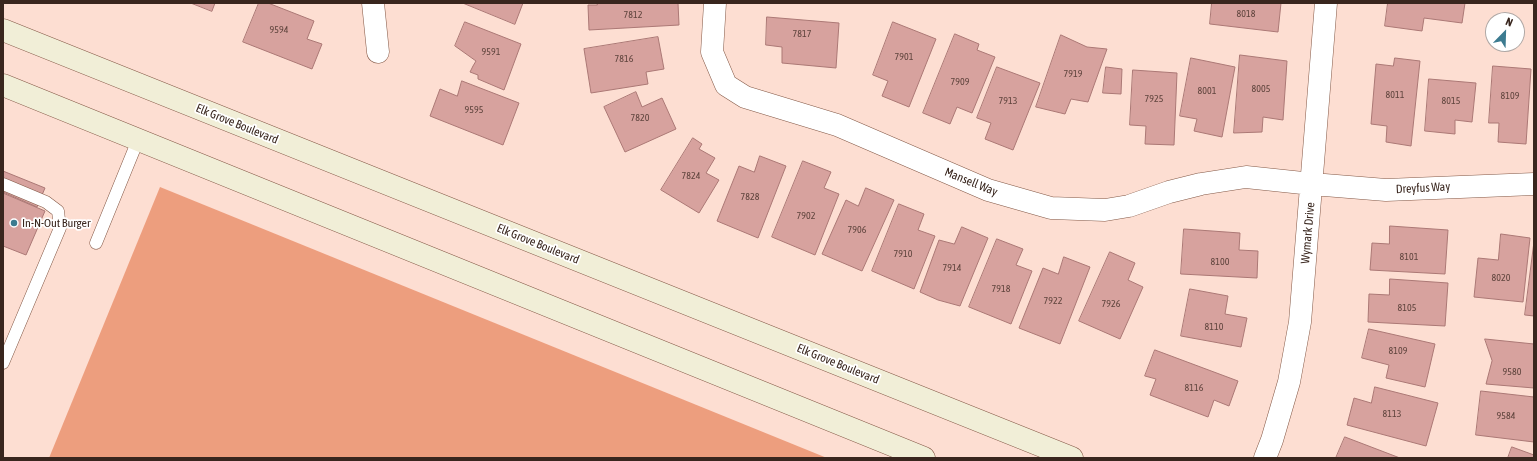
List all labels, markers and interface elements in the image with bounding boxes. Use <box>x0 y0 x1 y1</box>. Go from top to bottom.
house number: 8018 <box>1237 8 1255 20</box>
house number: 7812 <box>624 9 642 21</box>
north arrow <box>1485 12 1525 52</box>
text: N <box>1504 15 1515 29</box>
house number: 9594 <box>270 24 288 36</box>
house number: 7817 <box>793 28 811 40</box>
house number: 9591 <box>482 46 500 58</box>
house number: 7901 <box>895 51 913 63</box>
house number: 7816 <box>615 53 633 65</box>
house number: 7919 <box>1064 68 1082 80</box>
house number: 7909 <box>951 76 969 88</box>
house number: 8005 <box>1252 83 1270 95</box>
house number: 8001 <box>1198 85 1216 97</box>
house number: 8011 <box>1386 89 1404 101</box>
house number: 8109 <box>1501 90 1519 102</box>
house number: 7925 <box>1145 93 1163 105</box>
house number: 7913 <box>999 95 1017 107</box>
house number: 8015 <box>1442 95 1460 107</box>
street label: Elk Grove Boulevard <box>194 101 280 147</box>
house number: 9595 <box>465 104 483 116</box>
house number: 7820 <box>631 112 649 124</box>
street label: Mansell Way <box>942 165 1000 199</box>
house number: 7824 <box>682 170 700 182</box>
street label: Dreyfus Way <box>1395 179 1451 197</box>
house number: 7828 <box>741 191 759 203</box>
street label: Wymark Drive <box>1298 202 1318 264</box>
house number: 7902 <box>797 210 815 222</box>
place label: In-N-Out Burger <box>22 216 90 230</box>
marker: In-N-Out Burger <box>9 218 19 228</box>
street label: Elk Grove Boulevard <box>495 221 581 267</box>
house number: 7906 <box>848 224 866 236</box>
house number: 7910 <box>894 248 912 260</box>
house number: 8101 <box>1400 251 1418 263</box>
house number: 8100 <box>1211 256 1229 268</box>
house number: 7914 <box>943 262 961 274</box>
house number: 8020 <box>1492 272 1510 284</box>
house number: 7918 <box>992 283 1010 295</box>
house number: 7922 <box>1044 295 1062 307</box>
house number: 7926 <box>1102 298 1120 310</box>
house number: 8105 <box>1398 302 1416 314</box>
house number: 8110 <box>1205 321 1223 333</box>
street label: Elk Grove Boulevard <box>795 341 881 387</box>
house number: 8109 <box>1389 345 1407 357</box>
house number: 9580 <box>1503 366 1521 378</box>
house number: 8116 <box>1185 382 1203 394</box>
house number: 8113 <box>1383 408 1401 420</box>
house number: 9584 <box>1497 410 1515 422</box>

